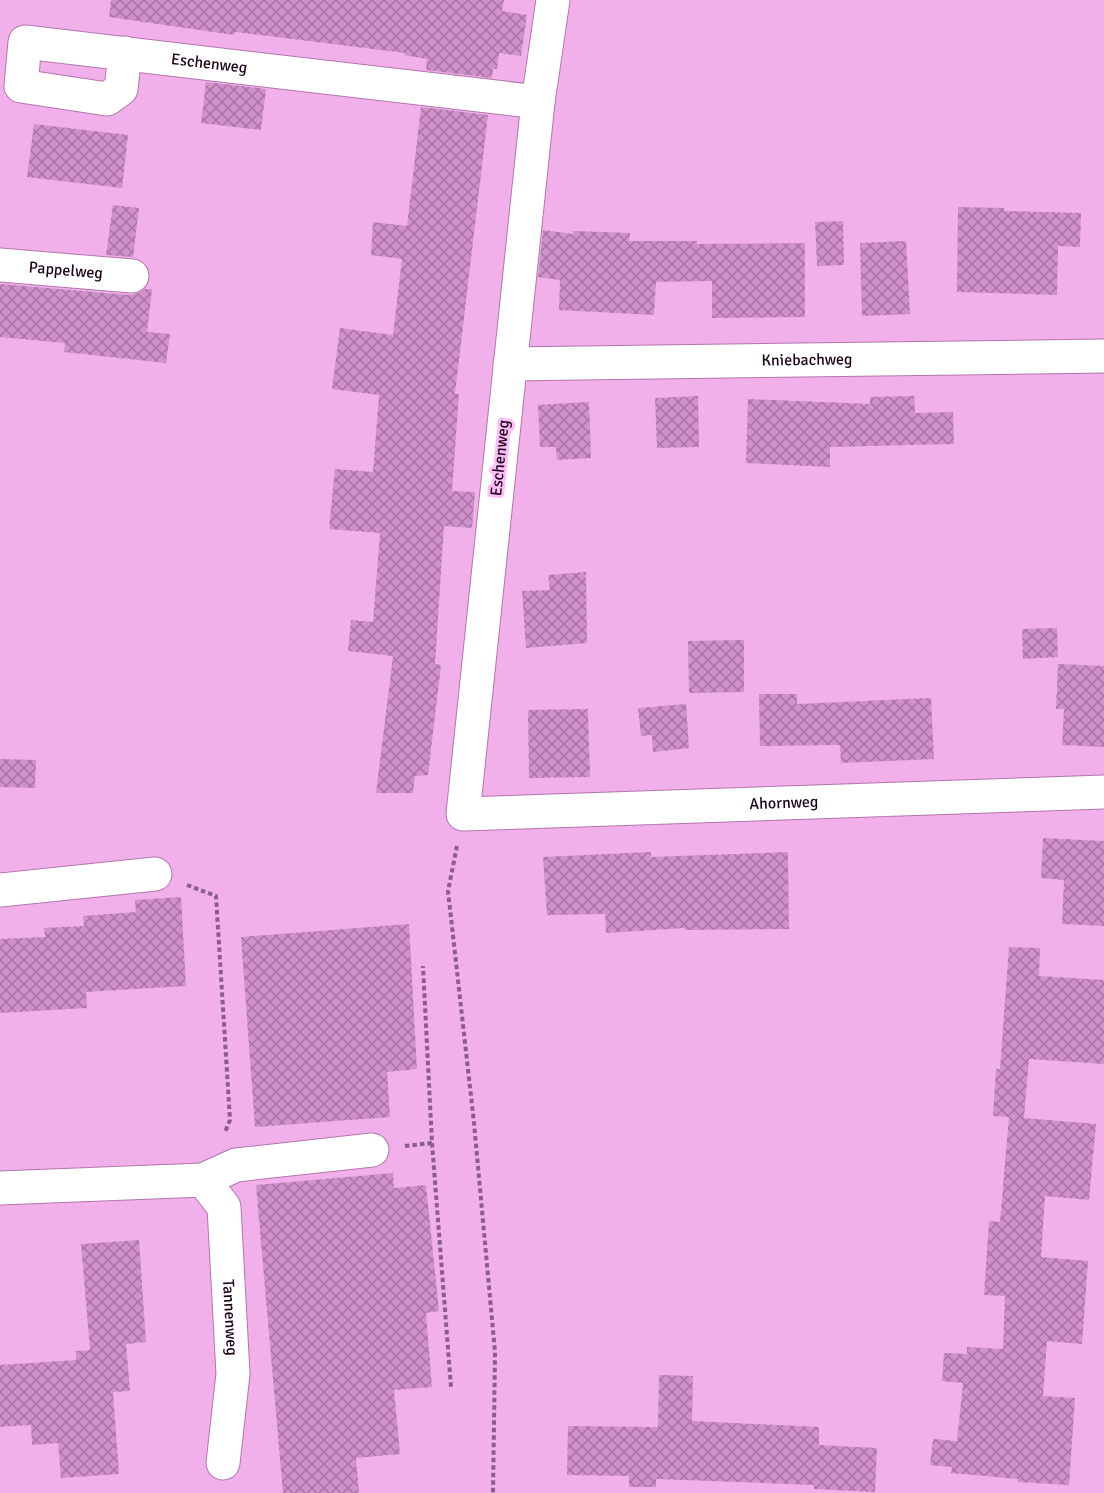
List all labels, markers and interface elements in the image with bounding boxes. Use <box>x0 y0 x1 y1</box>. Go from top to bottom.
street label: Eschenweg <box>170 49 248 78</box>
street label: Pappelweg <box>28 257 104 284</box>
street label: Kniebachweg <box>761 349 853 371</box>
street label: Eschenweg <box>486 419 514 497</box>
street label: Ahornweg <box>749 792 819 814</box>
street label: Tannenweg <box>218 1279 242 1356</box>

